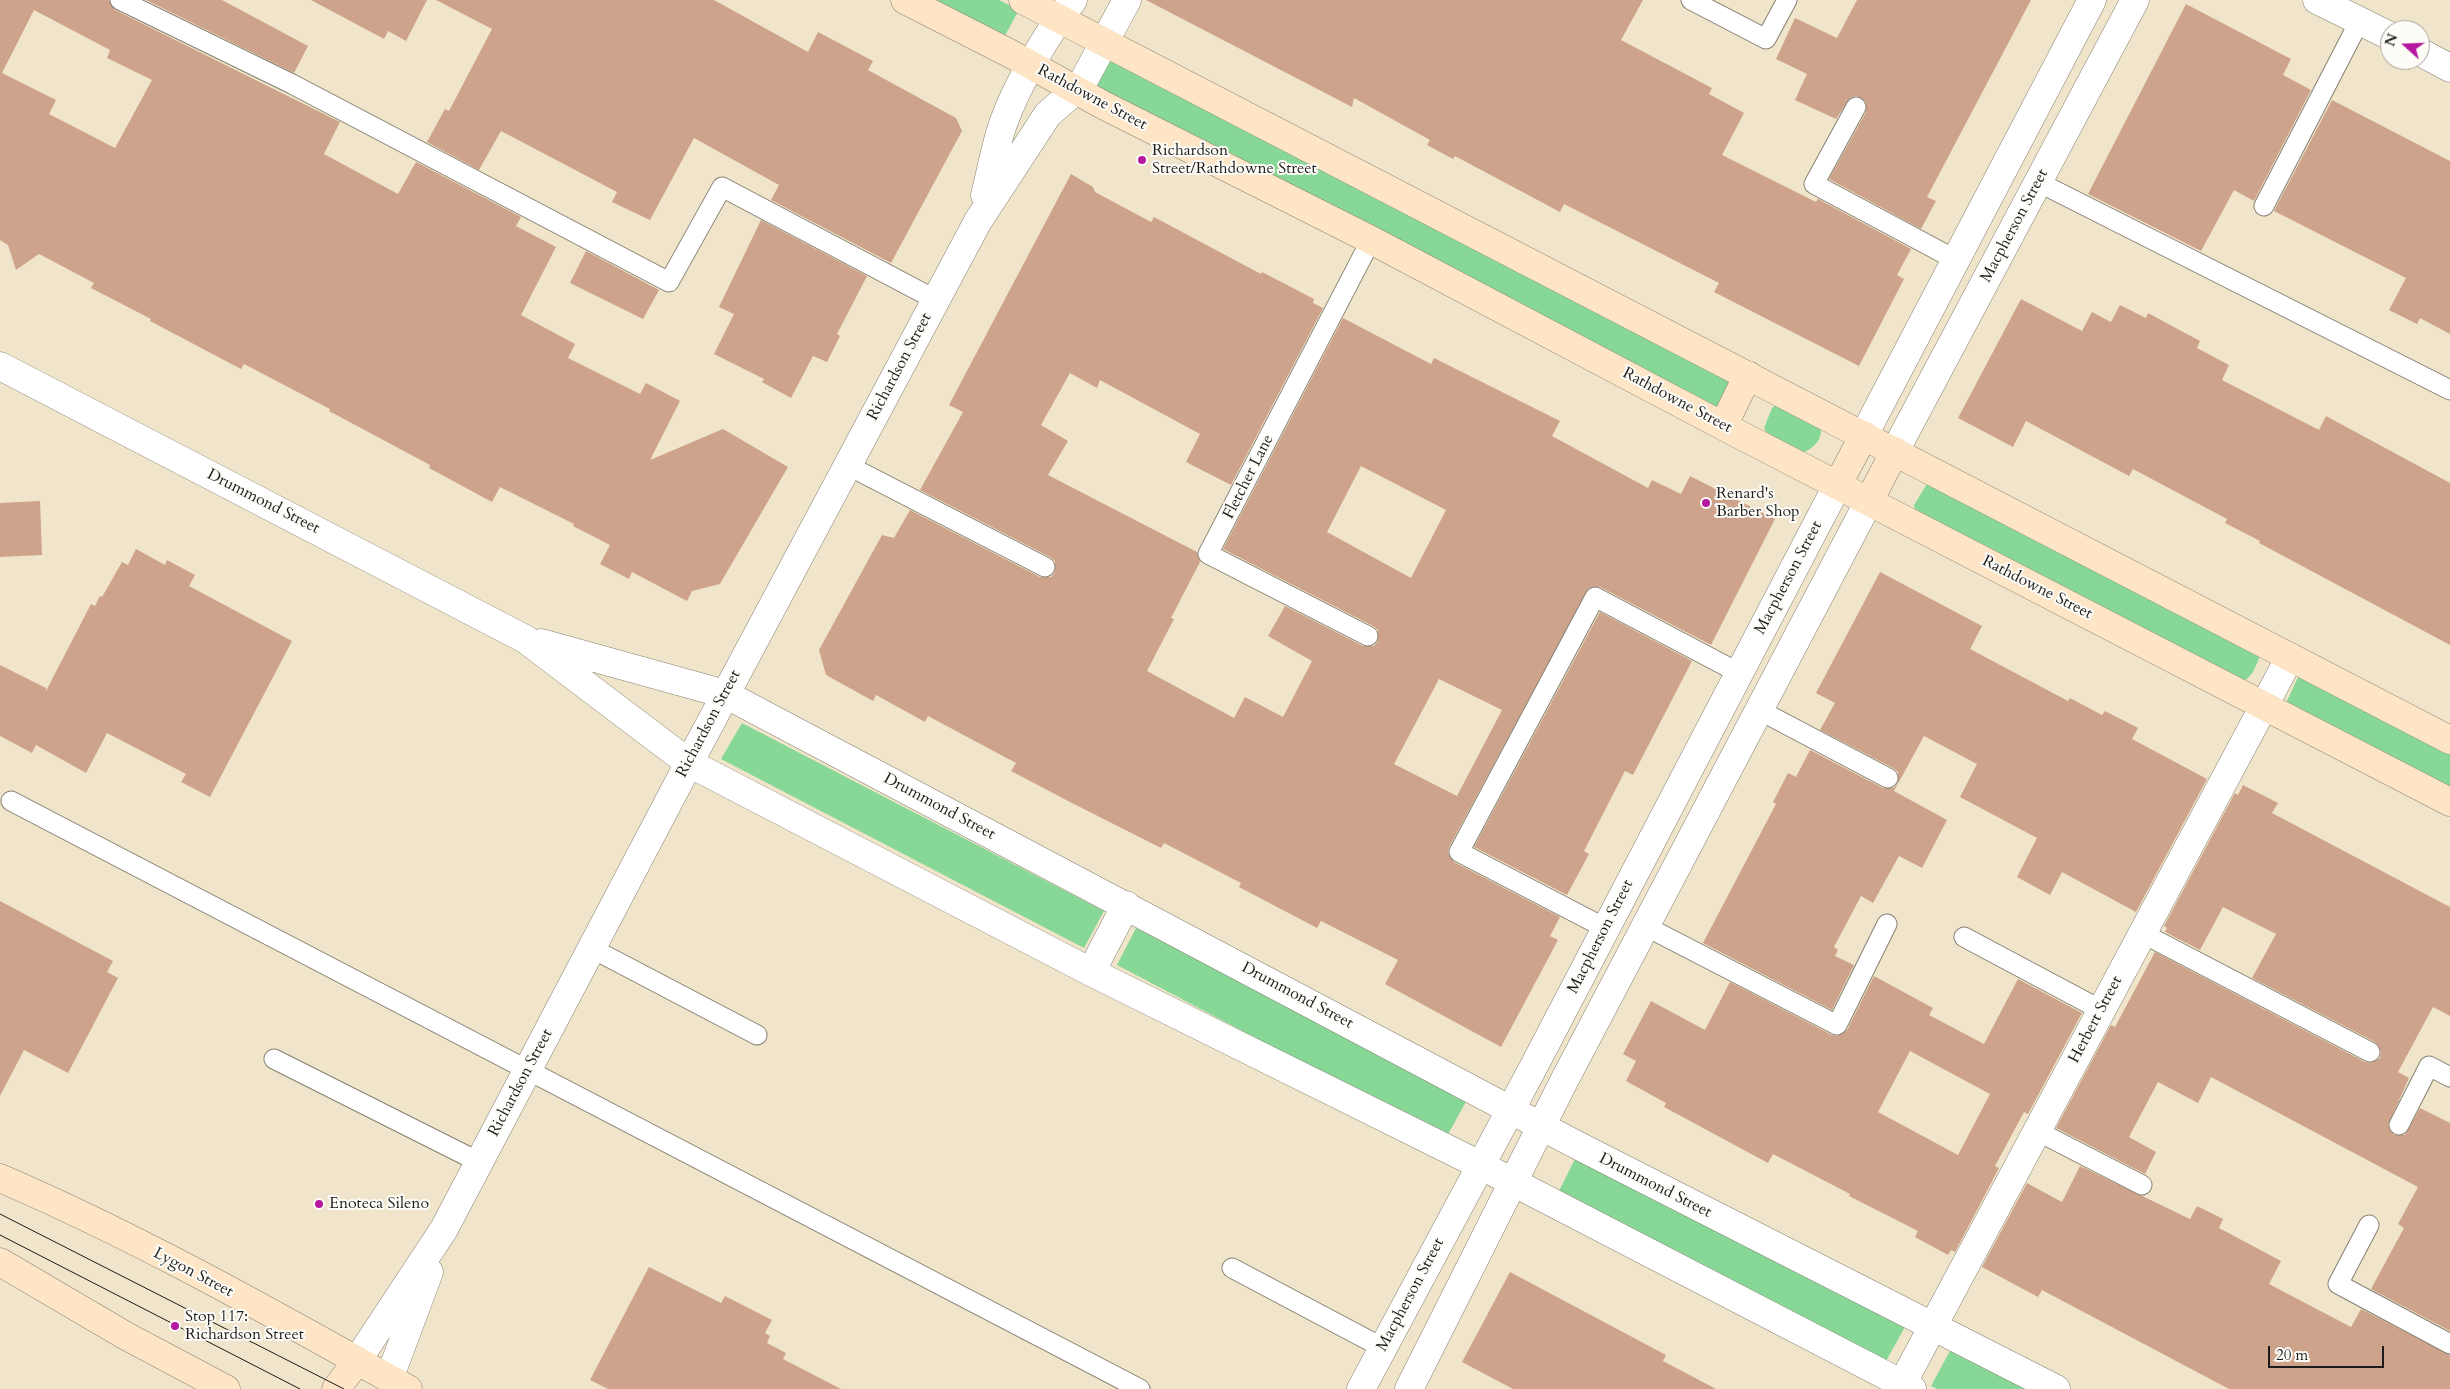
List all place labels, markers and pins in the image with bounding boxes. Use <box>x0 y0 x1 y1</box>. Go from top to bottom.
place label: Richardson Street/Rathdowne Street <box>1152 141 1317 179</box>
marker: Richardson Street/Rathdowne Street <box>1136 154 1148 166</box>
place label: Renard's Barber Shop <box>1716 484 1800 522</box>
marker: Renard's Barber Shop <box>1700 497 1712 509</box>
place label: Enoteca Sileno <box>329 1194 429 1214</box>
marker: Enoteca Sileno <box>313 1198 325 1210</box>
place label: Stop 117: Richardson Street <box>185 1307 304 1345</box>
marker: Stop 117: Richardson Street <box>169 1320 181 1332</box>

